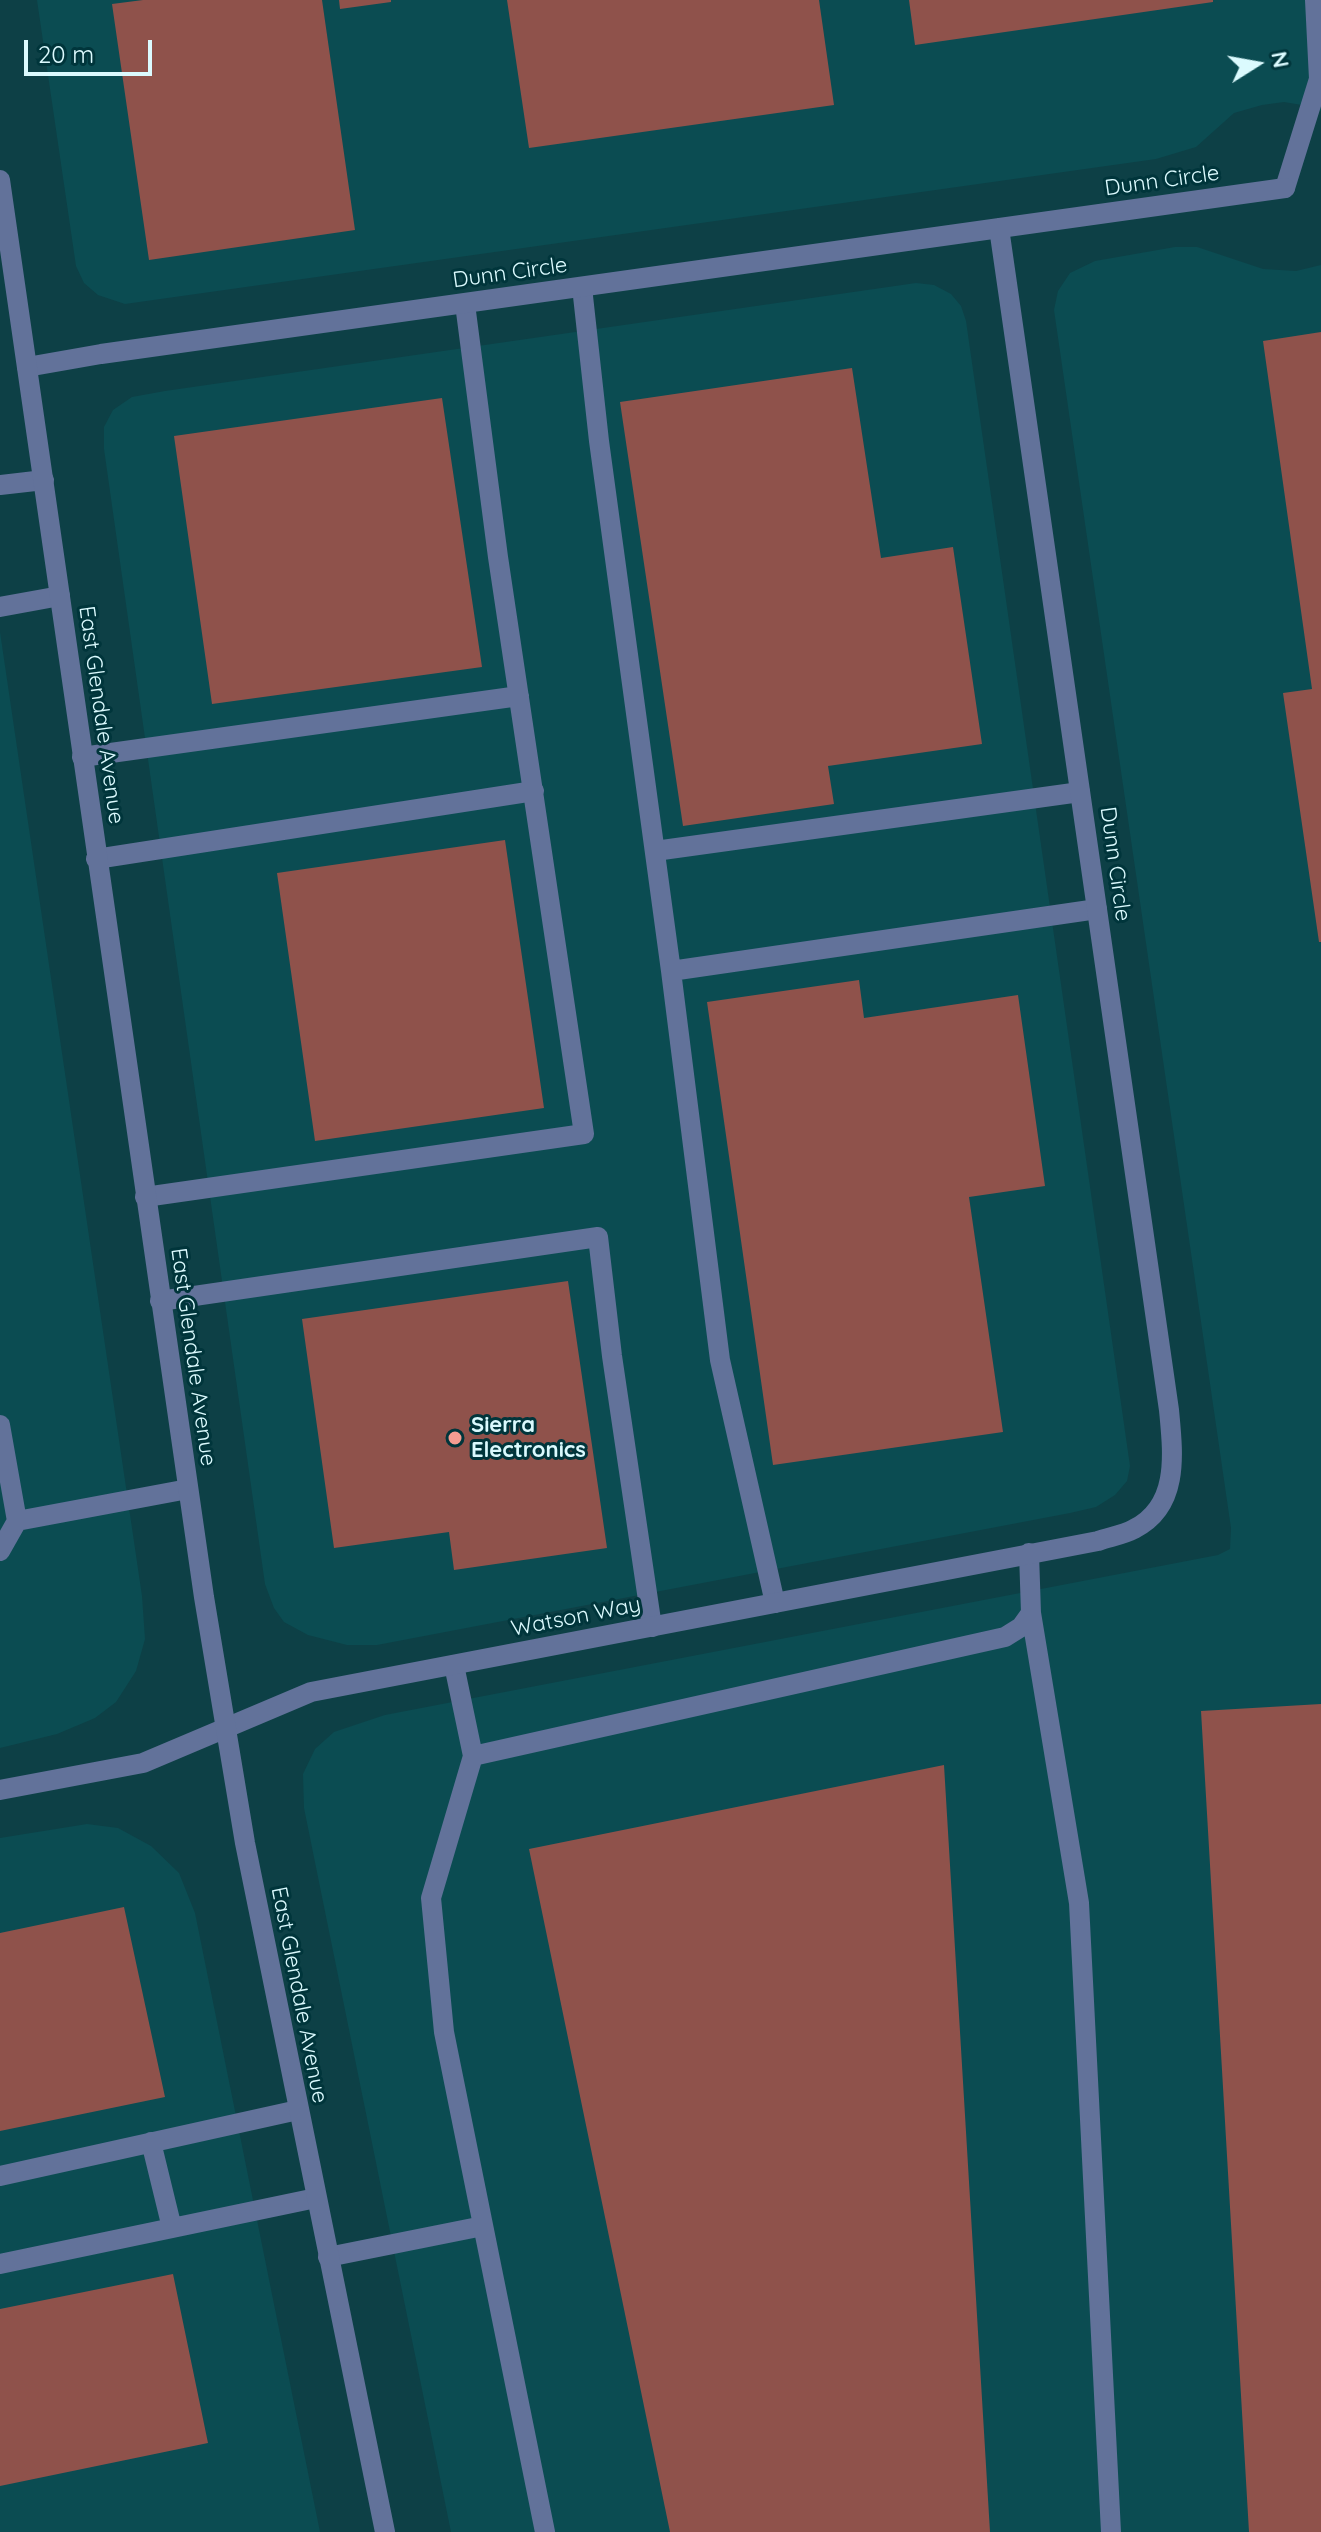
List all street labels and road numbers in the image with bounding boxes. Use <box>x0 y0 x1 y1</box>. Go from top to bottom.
street label: Dunn Circle <box>1103 160 1221 202</box>
street label: Dunn Circle <box>451 252 569 294</box>
street label: East Glendale Avenue <box>73 604 129 826</box>
street label: Dunn Circle <box>1094 805 1136 923</box>
street label: East Glendale Avenue <box>165 1246 221 1468</box>
street label: Watson Way <box>509 1591 643 1643</box>
street label: East Glendale Avenue <box>265 1884 333 2106</box>

